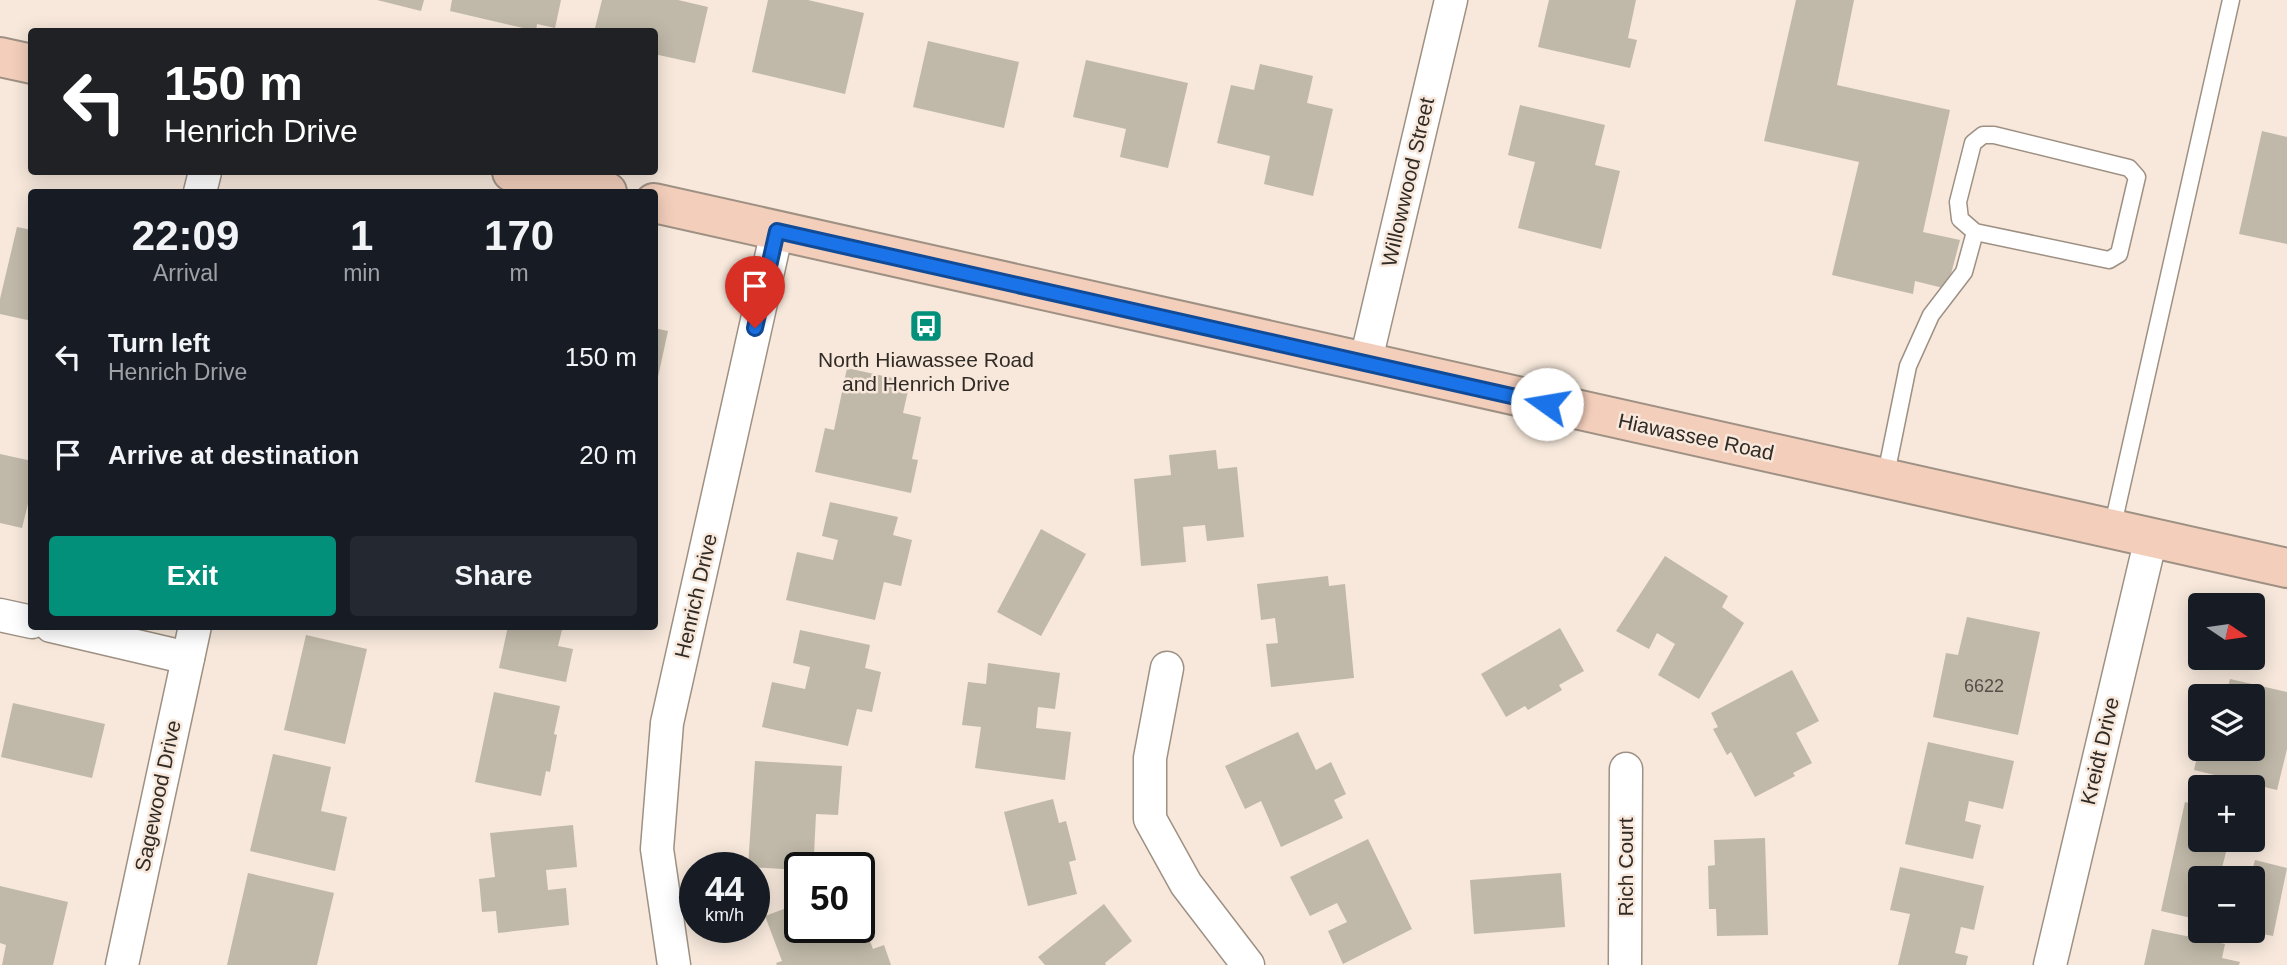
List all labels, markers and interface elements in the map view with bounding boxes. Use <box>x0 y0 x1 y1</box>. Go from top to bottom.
icon: left <box>49 56 140 147</box>
text: 150 m <box>164 56 303 110</box>
street label: Willowwood Street <box>1377 95 1438 269</box>
text: Henrich Drive <box>164 113 358 149</box>
text: 22:09 <box>132 212 239 259</box>
text: 1 <box>350 212 373 259</box>
text: 170 <box>484 212 554 259</box>
pin <box>725 256 785 328</box>
text: Arrival <box>153 260 218 286</box>
text: min <box>343 260 380 286</box>
text: m <box>510 260 529 286</box>
icon: arrive <box>736 267 774 305</box>
bus stop icon: North Hiawassee Road and Henrich Drive <box>907 307 945 345</box>
text: Turn left <box>108 328 210 358</box>
icon: left <box>49 338 87 376</box>
text: 150 m <box>565 342 637 372</box>
place label: North Hiawassee Road and Henrich Drive <box>818 348 1034 395</box>
text: Henrich Drive <box>108 359 247 385</box>
position arrow <box>1510 367 1584 441</box>
street label: Hiawassee Road <box>1616 409 1776 464</box>
icon: arrive <box>49 436 87 474</box>
text: Arrive at destination <box>108 440 359 470</box>
text: 20 m <box>579 440 637 470</box>
street label: Henrich Drive <box>670 531 721 660</box>
button: Exit <box>49 536 336 616</box>
button: Share <box>350 536 637 616</box>
north arrow <box>2188 593 2264 670</box>
map controls <box>2188 593 2265 943</box>
house number: 6622 <box>1964 676 2004 696</box>
button: layers <box>2188 684 2265 761</box>
street label: Kreidt Drive <box>2076 695 2123 807</box>
street label: Sagewood Drive <box>130 718 185 874</box>
button: + <box>2188 775 2265 852</box>
street label: Rich Court <box>1614 817 1637 917</box>
speed limit sign: 50 <box>784 852 875 943</box>
button: − <box>2188 866 2265 943</box>
text: 44 <box>705 869 744 908</box>
text: km/h <box>705 905 744 925</box>

